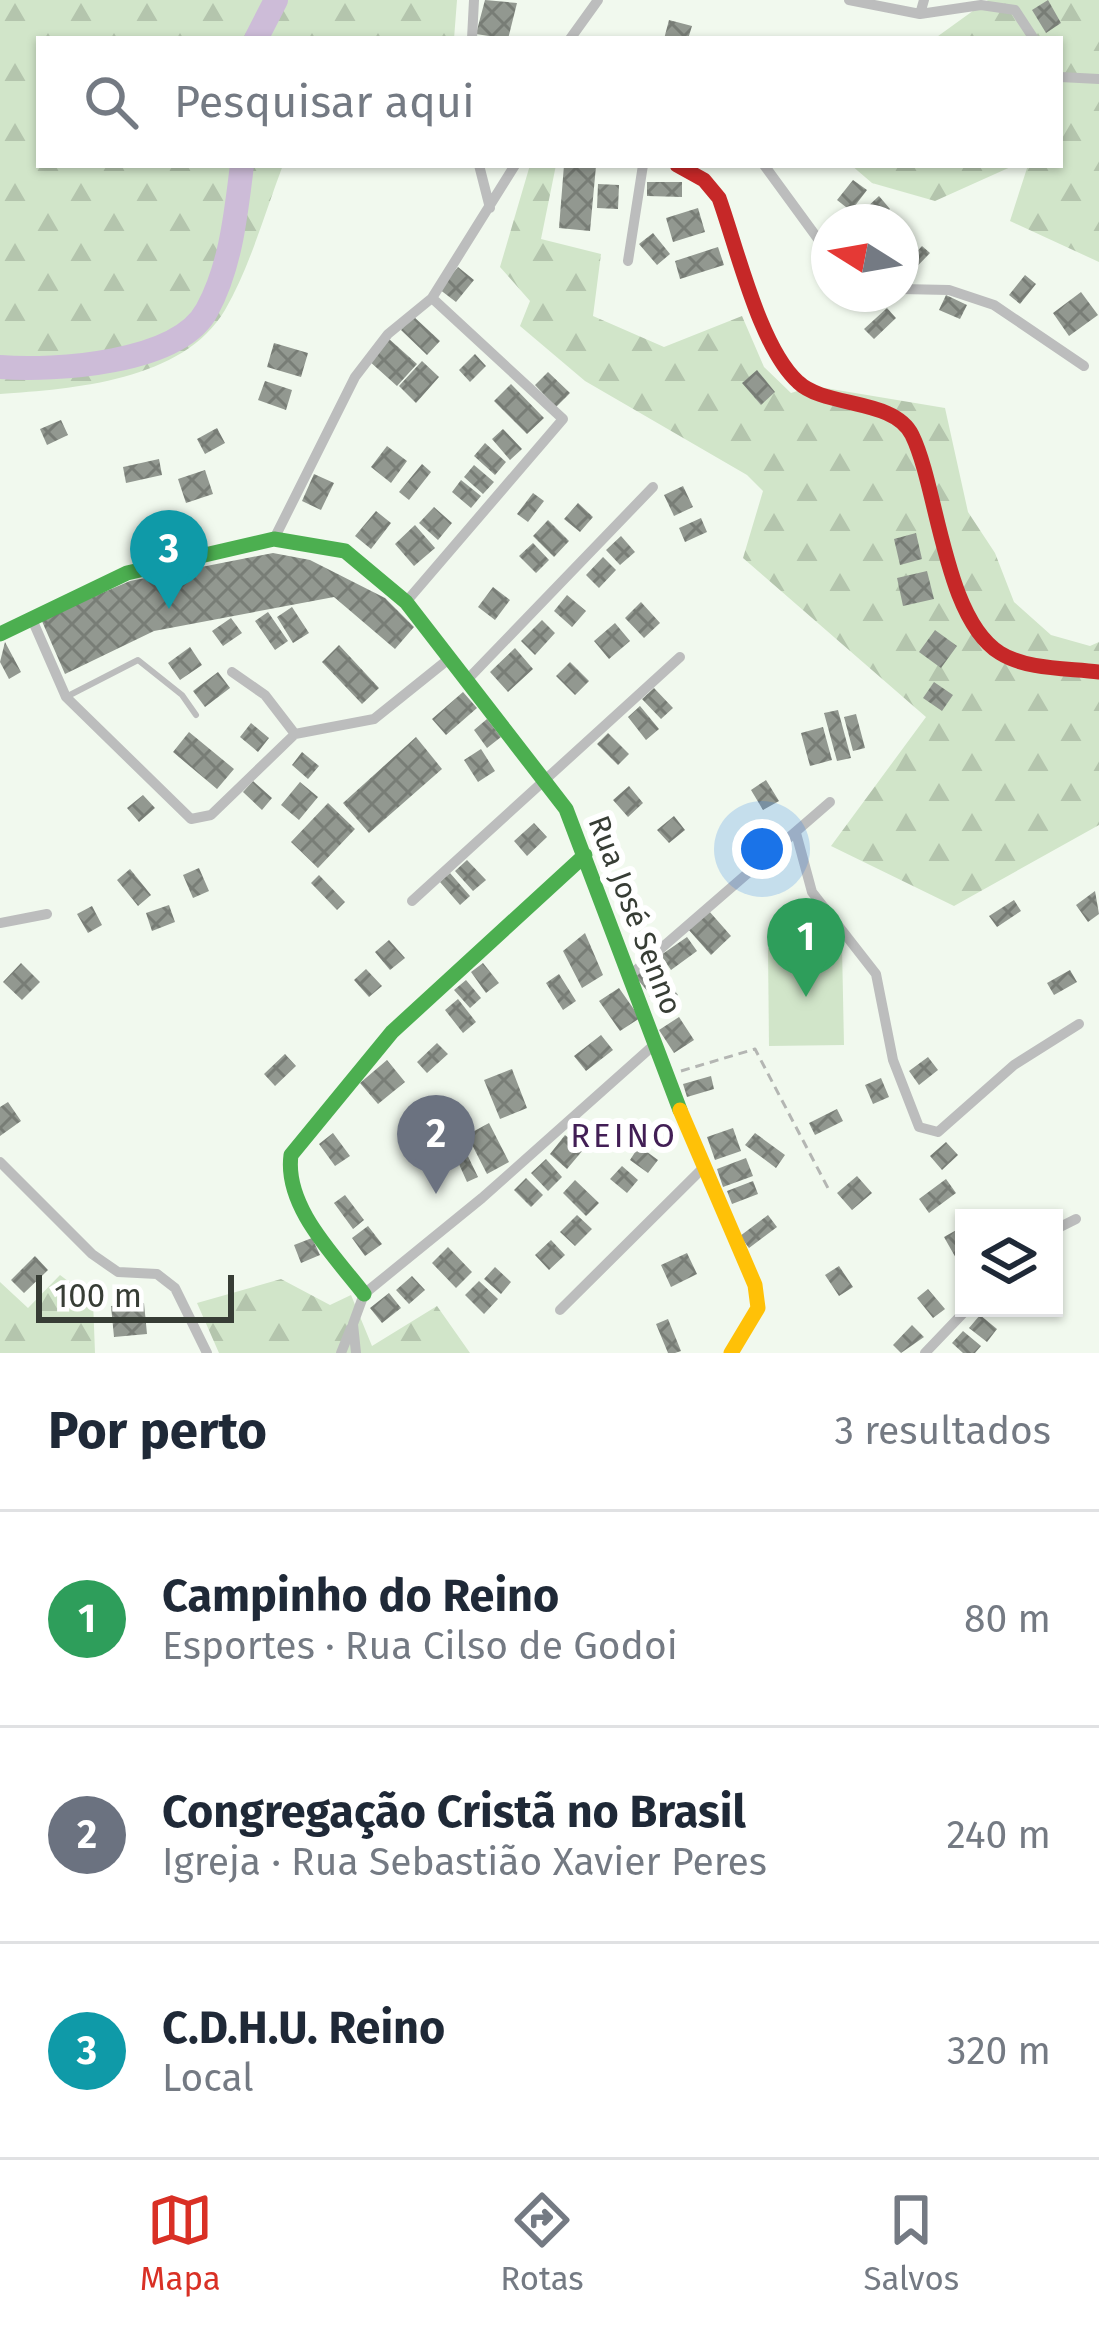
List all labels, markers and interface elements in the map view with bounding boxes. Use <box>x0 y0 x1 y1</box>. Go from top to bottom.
search box <box>36 36 1063 168</box>
icon: search <box>78 69 144 135</box>
text: Pesquisar aqui <box>174 75 475 129</box>
north arrow <box>811 204 919 312</box>
pin: 3 <box>130 510 208 609</box>
street label: Rua José Senno <box>581 810 689 1020</box>
your location <box>732 819 792 879</box>
pin: 1 <box>767 898 845 997</box>
pin: 2 <box>397 1095 475 1194</box>
district label: REINO <box>570 1116 678 1156</box>
map controls <box>955 1209 1063 1317</box>
button: layers <box>955 1209 1063 1317</box>
scale bar <box>36 1269 234 1322</box>
text: 100 m <box>54 1276 142 1316</box>
text: Por perto <box>48 1400 267 1462</box>
text: 3 resultados <box>834 1408 1051 1454</box>
text: Campinho do Reino <box>162 1569 559 1623</box>
text: 1 <box>78 1596 96 1642</box>
text: 80 m <box>964 1596 1051 1642</box>
text: Esportes · Rua Cilso de Godoi <box>162 1623 678 1669</box>
text: Congregação Cristã no Brasil <box>162 1785 746 1839</box>
text: 2 <box>77 1812 97 1858</box>
text: 240 m <box>946 1812 1051 1858</box>
text: Igreja · Rua Sebastião Xavier Peres <box>162 1839 767 1885</box>
text: C.D.H.U. Reino <box>162 2001 445 2055</box>
text: 3 <box>77 2028 97 2074</box>
text: 320 m <box>947 2028 1051 2074</box>
text: Local <box>162 2055 254 2101</box>
tab: Mapa <box>140 2187 221 2299</box>
tab: Rotas <box>500 2187 584 2299</box>
tab: Salvos <box>863 2187 959 2299</box>

